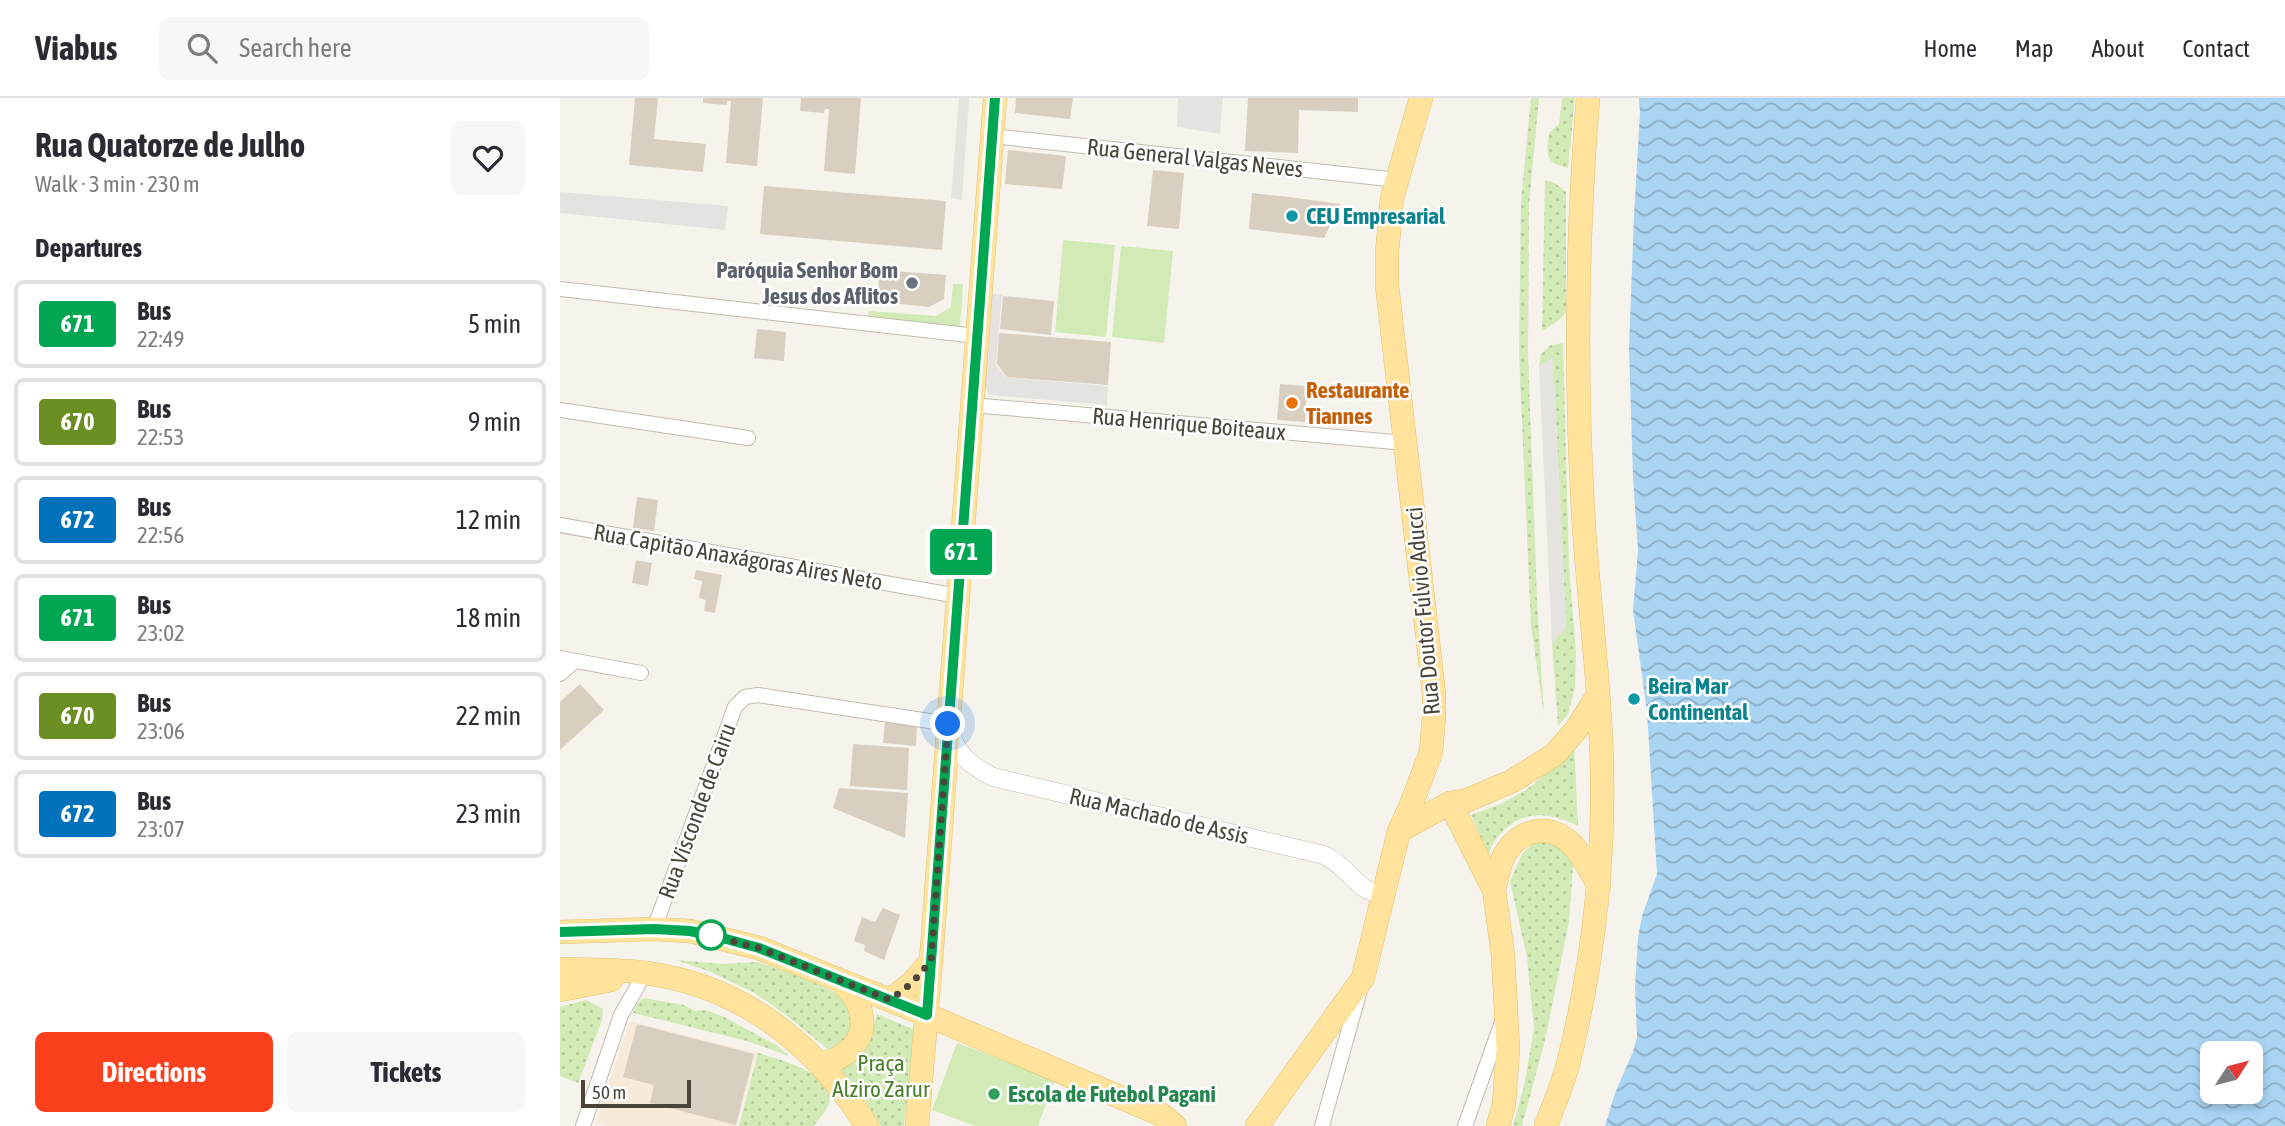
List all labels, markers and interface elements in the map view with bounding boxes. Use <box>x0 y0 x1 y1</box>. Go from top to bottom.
search box <box>159 17 649 80</box>
text: Viabus <box>35 29 117 67</box>
icon: search <box>183 29 221 67</box>
text: Search here <box>239 33 352 63</box>
text: Home <box>1923 35 1977 62</box>
text: Map <box>2015 35 2053 62</box>
text: About <box>2091 35 2144 62</box>
text: Contact <box>2182 35 2250 62</box>
button: heart <box>451 121 525 195</box>
text: Rua Quatorze de Julho <box>35 126 305 164</box>
street label: Rua General Valgas Neves <box>1086 134 1304 182</box>
text: Walk · 3 min · 230 m <box>35 171 199 197</box>
place label: CEU Empresarial <box>1306 203 1446 229</box>
marker: CEU Empresarial <box>1284 208 1300 224</box>
text: Departures <box>35 233 142 263</box>
place label: Paróquia Senhor Bom Jesus dos Aflitos <box>716 257 898 309</box>
marker: Paróquia Senhor Bom Jesus dos Aflitos <box>904 275 920 291</box>
text: Bus <box>137 296 171 326</box>
text: 5 min <box>468 309 521 339</box>
text: 671 <box>61 310 94 337</box>
text: 22:49 <box>137 326 184 352</box>
place label: Restaurante Tiannes <box>1306 377 1410 429</box>
text: Bus <box>137 394 171 424</box>
marker: Restaurante Tiannes <box>1284 395 1300 411</box>
street label: Rua Henrique Boiteaux <box>1091 403 1287 445</box>
text: 9 min <box>468 407 521 437</box>
text: 670 <box>61 408 94 435</box>
text: 22:53 <box>137 424 184 450</box>
text: Bus <box>137 492 171 522</box>
text: 12 min <box>456 505 521 535</box>
text: 672 <box>61 506 94 533</box>
street label: Rua Doutor Fúlvio Aducci <box>1401 506 1445 716</box>
street label: Rua Capitão Anaxágoras Aires Neto <box>592 519 884 595</box>
text: 22:56 <box>137 522 184 548</box>
line badge: 671 <box>921 529 1001 575</box>
text: 671 <box>944 538 978 565</box>
text: Bus <box>137 590 171 620</box>
text: 18 min <box>456 603 521 633</box>
text: 671 <box>61 604 94 631</box>
text: 23:02 <box>137 620 185 646</box>
place label: Beira Mar Continental <box>1648 673 1749 725</box>
text: Bus <box>137 688 171 718</box>
marker: Beira Mar Continental <box>1626 691 1642 707</box>
text: 22 min <box>456 701 521 731</box>
text: 670 <box>61 702 94 729</box>
your location <box>930 706 965 741</box>
text: 23:06 <box>137 718 185 744</box>
street label: Rua Visconde de Cairu <box>653 720 741 902</box>
street label: Rua Machado de Assis <box>1067 783 1251 849</box>
text: Bus <box>137 786 171 816</box>
text: 23 min <box>456 799 521 829</box>
text: 672 <box>61 800 94 827</box>
text: 23:07 <box>137 816 185 842</box>
unlabelled marker <box>696 920 726 950</box>
button: Directions <box>35 1032 273 1112</box>
button: Tickets <box>287 1032 525 1112</box>
north arrow <box>2200 1041 2263 1104</box>
map controls <box>2200 1041 2263 1104</box>
park label: Praça Alziro Zarur <box>832 1050 931 1102</box>
scale bar <box>581 1077 691 1109</box>
text: 50 m <box>592 1081 626 1103</box>
place label: Escola de Futebol Pagani <box>1008 1081 1216 1107</box>
marker: Escola de Futebol Pagani <box>986 1086 1002 1102</box>

